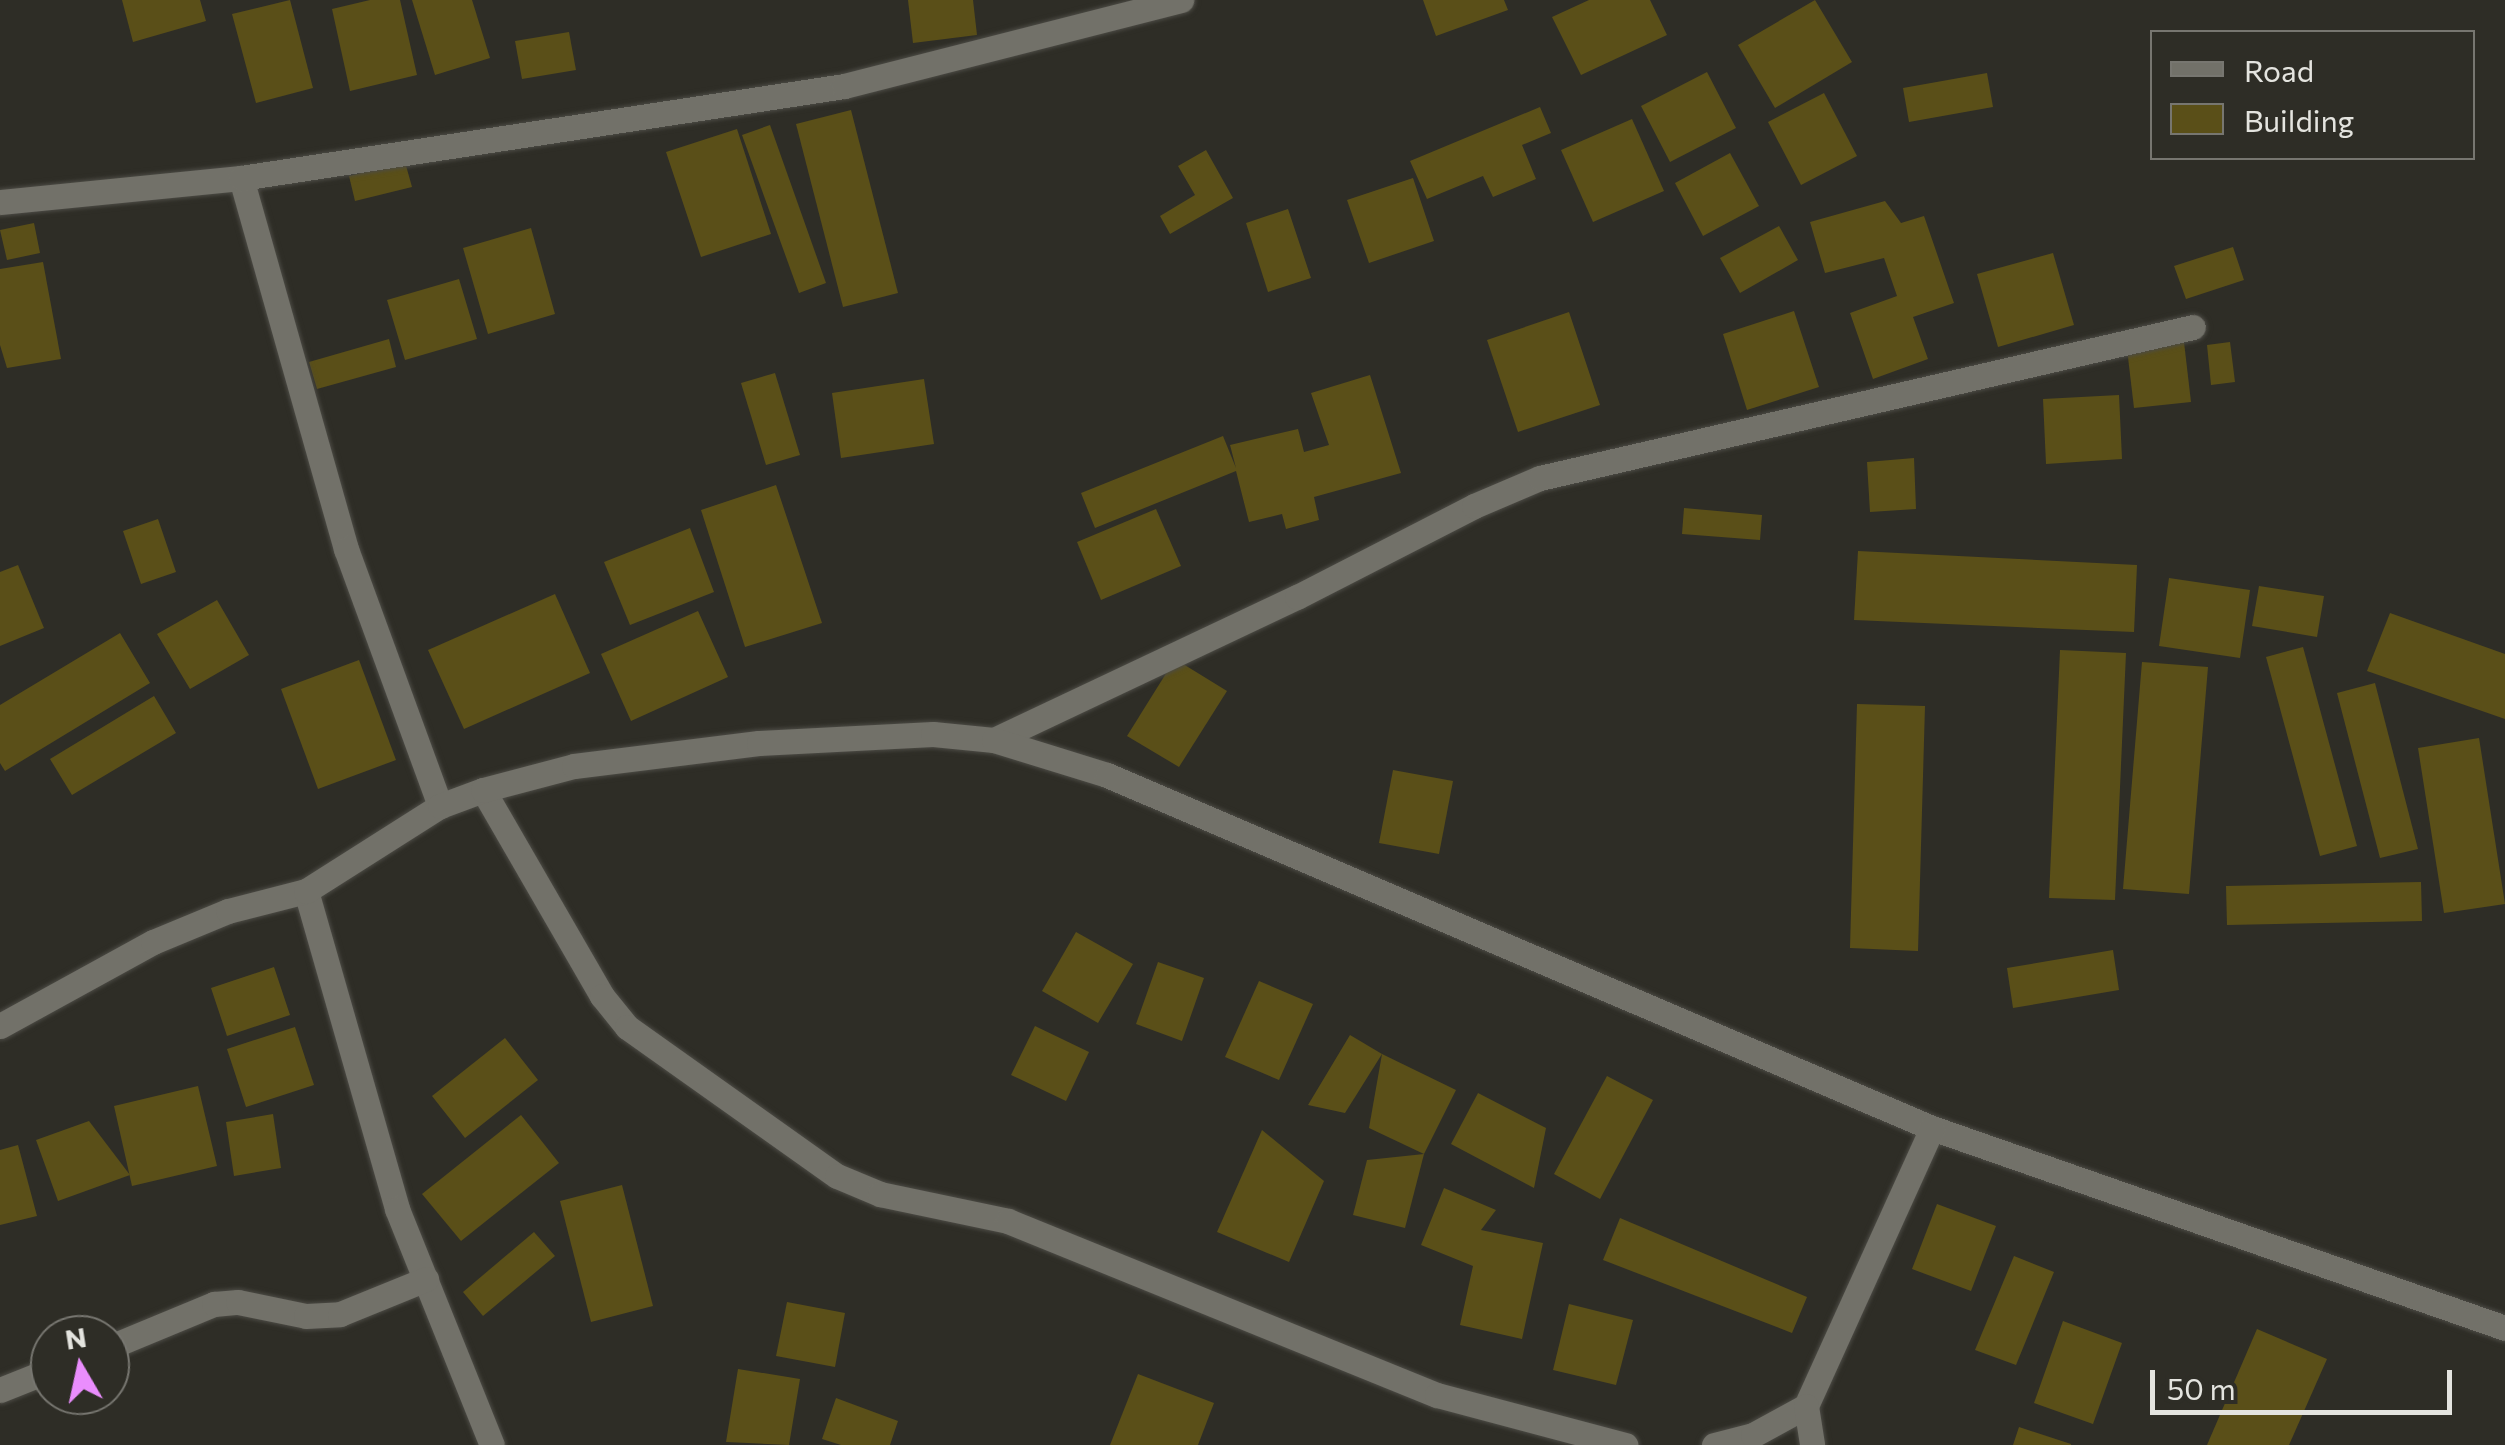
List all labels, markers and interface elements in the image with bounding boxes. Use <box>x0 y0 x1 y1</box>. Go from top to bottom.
legend <box>2150 30 2475 160</box>
text: Road <box>2244 51 2314 88</box>
text: Building <box>2244 101 2354 138</box>
north arrow <box>30 1315 130 1415</box>
text: N <box>63 1319 89 1356</box>
scale bar <box>2155 1350 2458 1412</box>
text: 50 m <box>2167 1369 2236 1406</box>

